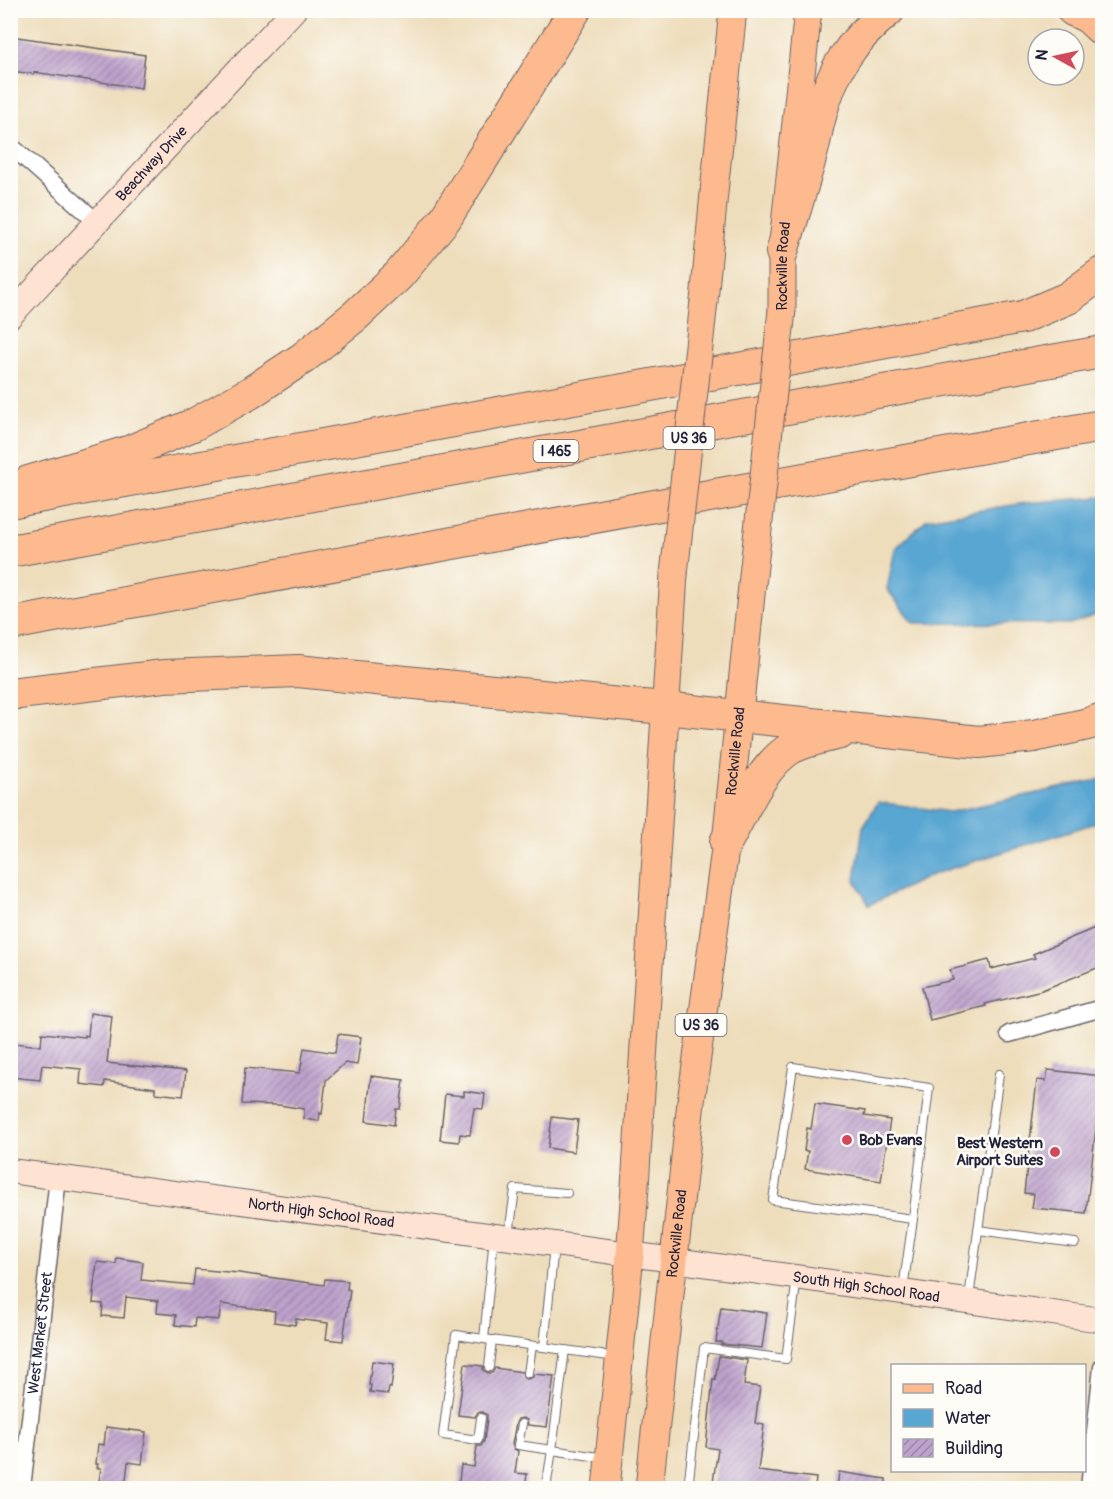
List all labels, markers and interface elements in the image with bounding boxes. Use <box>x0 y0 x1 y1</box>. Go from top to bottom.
north arrow <box>1026 27 1086 87</box>
text: N <box>1031 48 1053 62</box>
street label: Beachway Drive <box>112 122 192 206</box>
street label: Rockville Road <box>773 221 795 311</box>
road number: US 36 <box>664 427 714 449</box>
road number: I 465 <box>534 440 578 462</box>
street label: Rockville Road <box>722 706 750 796</box>
road number: US 36 <box>676 1014 726 1036</box>
place label: Bob Evans <box>859 1131 922 1150</box>
marker: Bob Evans <box>840 1133 854 1147</box>
place label: Best Western Airport Suites <box>956 1134 1044 1170</box>
marker: Best Western Airport Suites <box>1048 1145 1062 1159</box>
street label: Rockville Road <box>663 1188 691 1279</box>
street label: North High School Road <box>247 1194 396 1232</box>
street label: South High School Road <box>791 1268 941 1307</box>
street label: West Market Street <box>24 1270 57 1395</box>
legend <box>891 1364 1086 1472</box>
text: Road <box>945 1377 982 1400</box>
text: Water <box>945 1407 991 1430</box>
text: Building <box>945 1437 1003 1460</box>

